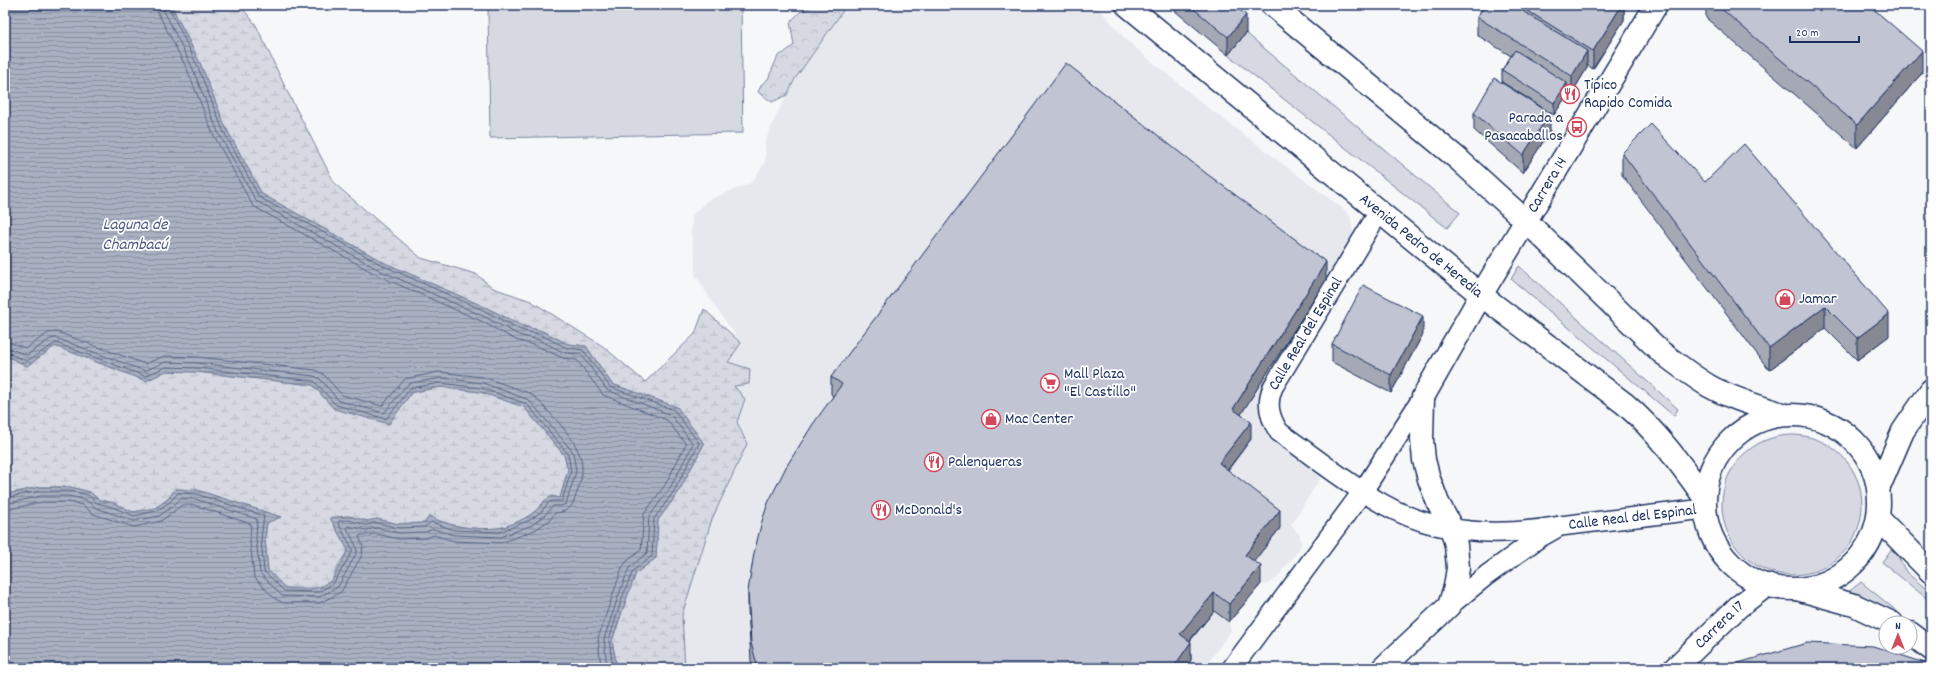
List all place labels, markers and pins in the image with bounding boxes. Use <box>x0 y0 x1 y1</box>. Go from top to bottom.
place label: Tipico Rapido Comida <box>1584 74 1672 115</box>
restaurant icon: Tipico Rapido Comida <box>1559 83 1581 105</box>
place label: Parada a Pasacaballos <box>1484 107 1563 148</box>
bus stop icon: Parada a Pasacaballos <box>1566 116 1588 138</box>
shop icon: Jamar <box>1774 288 1796 310</box>
place label: Jamar <box>1799 288 1837 311</box>
place label: Mall Plaza "El Castillo" <box>1064 363 1136 404</box>
supermarket icon: Mall Plaza "El Castillo" <box>1039 372 1061 394</box>
shop icon: Mac Center <box>980 408 1002 430</box>
place label: Mac Center <box>1005 408 1073 431</box>
restaurant icon: Palenqueras <box>923 451 945 473</box>
place label: Palenqueras <box>948 451 1023 474</box>
restaurant icon: McDonald's <box>870 499 892 521</box>
place label: McDonald's <box>895 499 963 522</box>

